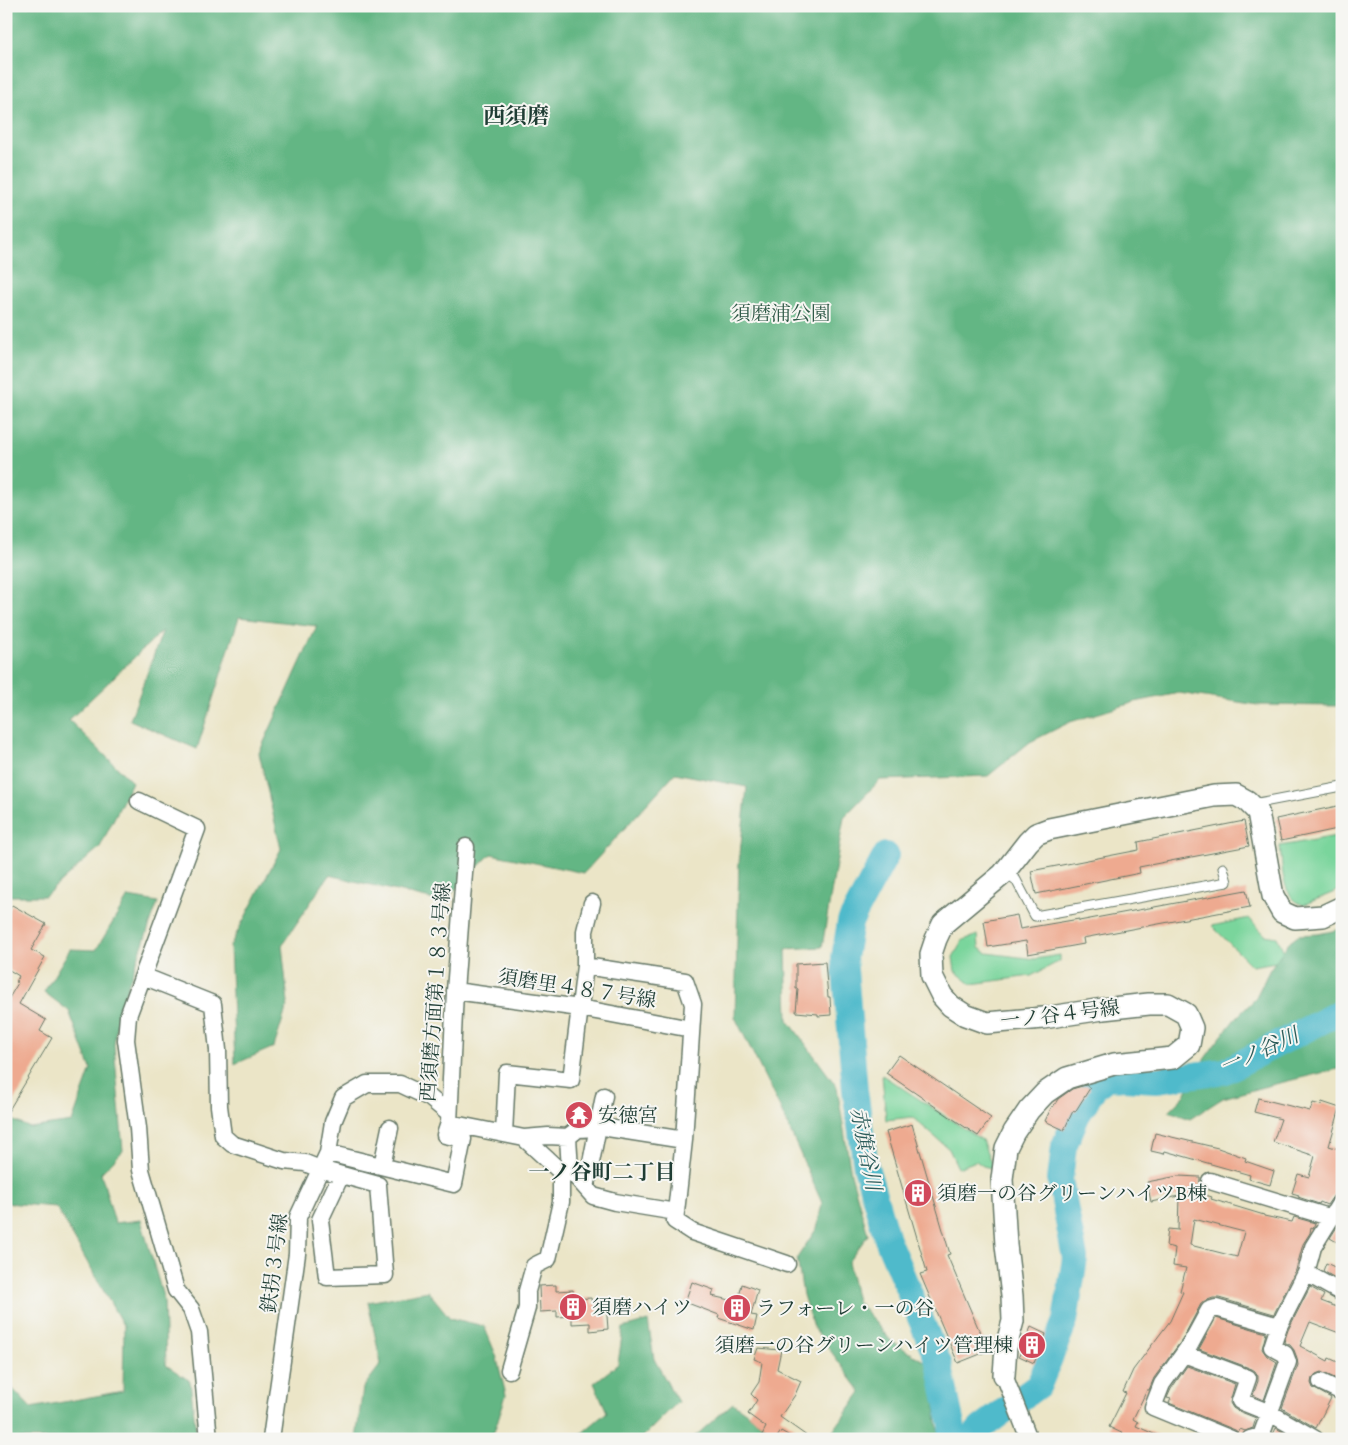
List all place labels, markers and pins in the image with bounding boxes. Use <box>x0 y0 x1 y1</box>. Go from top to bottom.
temple icon: 安徳宮 <box>564 1100 594 1130</box>
place label: 安徳宮 <box>598 1102 658 1129</box>
building icon: 須磨一の谷グリーンハイツB棟 <box>903 1178 933 1208</box>
place label: 須磨一の谷グリーンハイツB棟 <box>937 1180 1207 1207</box>
building icon: 須磨ハイツ <box>558 1292 588 1322</box>
building icon: ラフォーレ・一の谷 <box>722 1293 752 1323</box>
place label: 須磨ハイツ <box>592 1294 692 1321</box>
place label: ラフォーレ・一の谷 <box>756 1295 935 1322</box>
building icon: 須磨一の谷グリーンハイツ管理棟 <box>1017 1330 1047 1360</box>
place label: 須磨一の谷グリーンハイツ管理棟 <box>715 1332 1013 1359</box>

